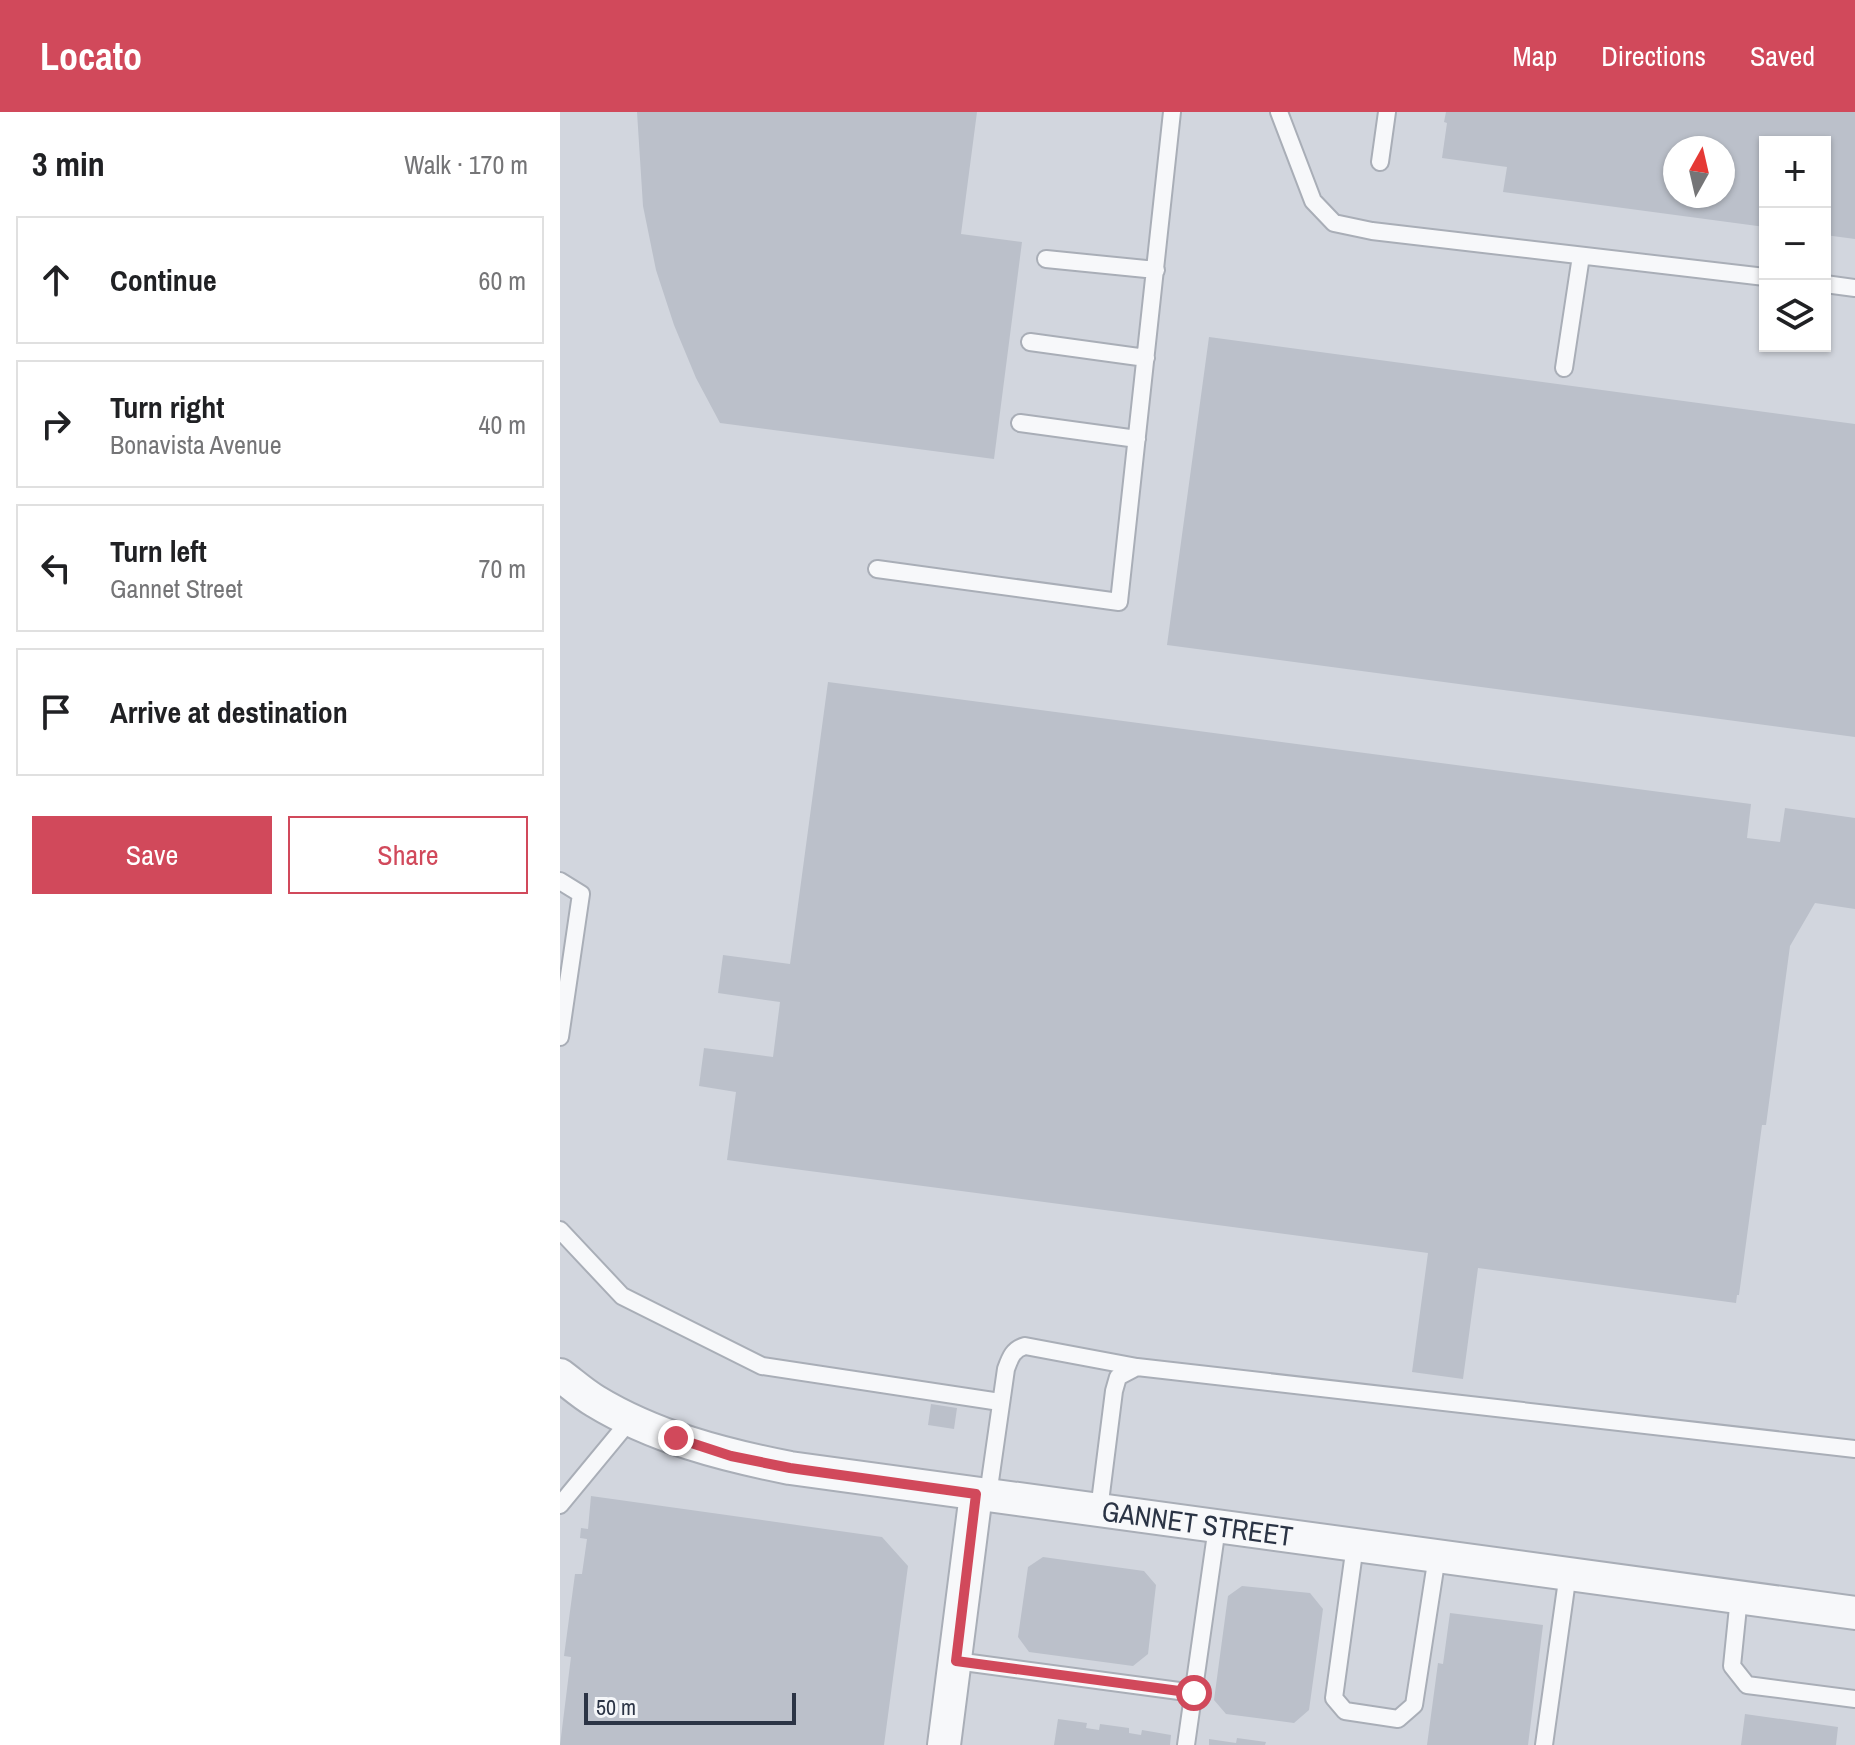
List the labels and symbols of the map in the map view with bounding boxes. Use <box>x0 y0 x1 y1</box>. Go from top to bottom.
north arrow <box>1663 136 1735 208</box>
route end <box>658 1420 694 1456</box>
street label: GANNET STREET <box>1100 1492 1295 1555</box>
route start <box>1176 1675 1212 1711</box>
scale bar <box>584 1689 796 1725</box>

